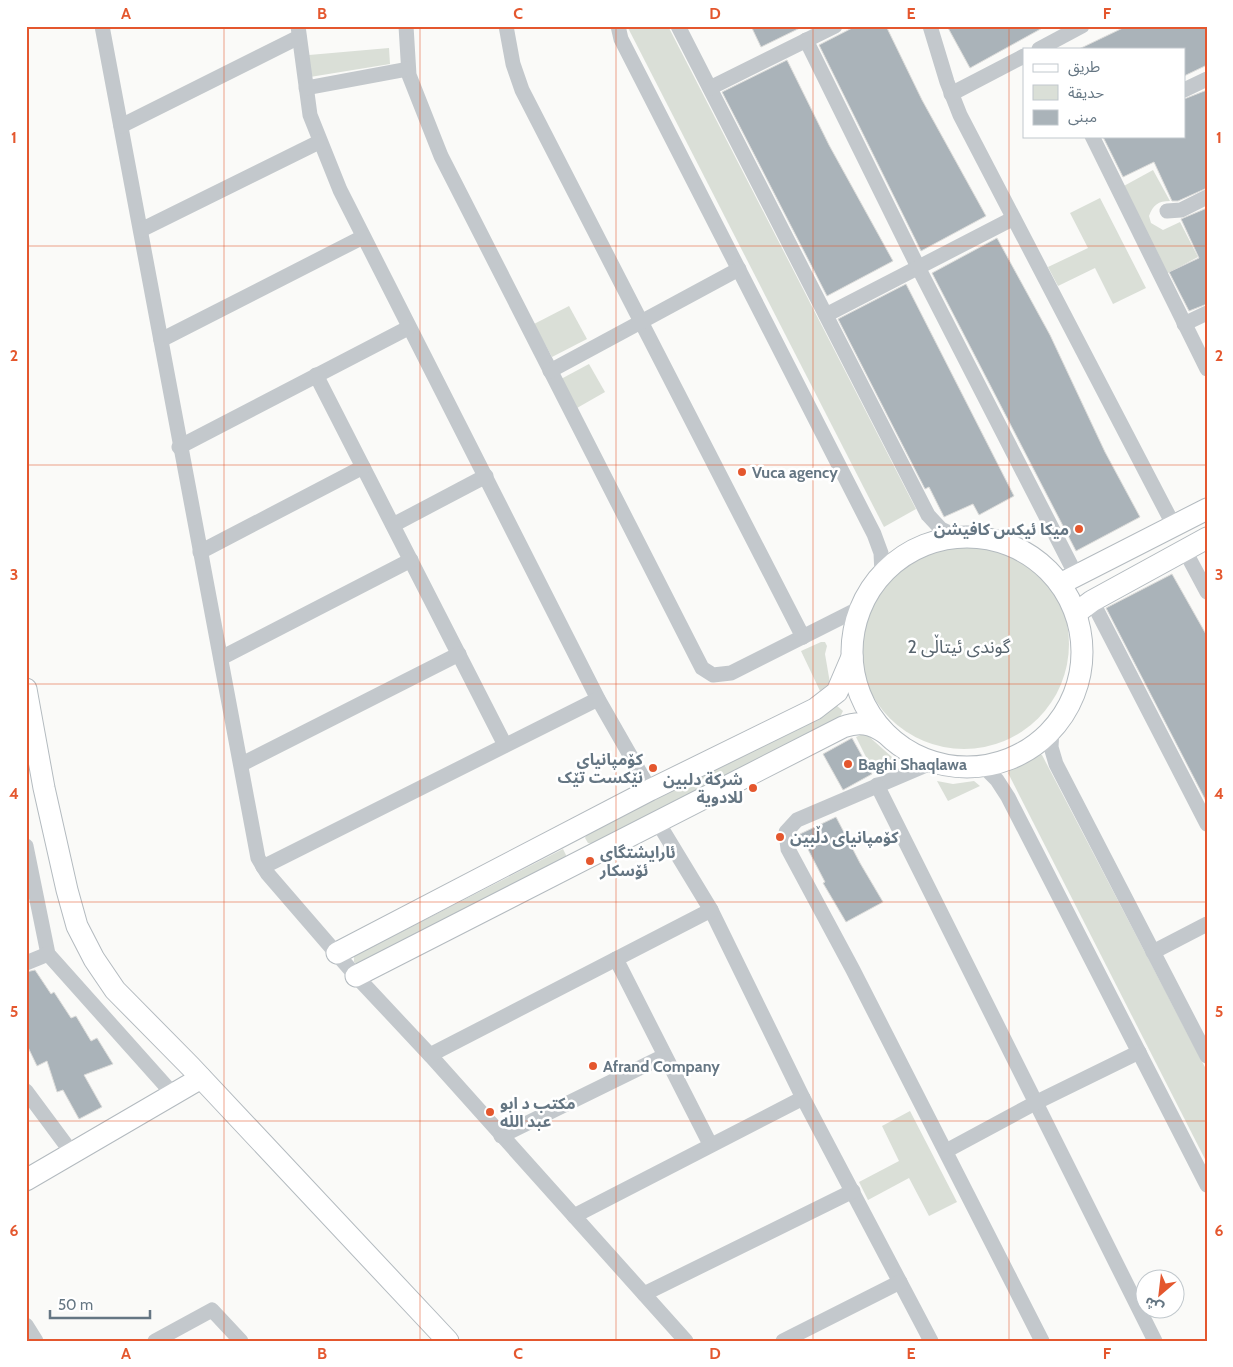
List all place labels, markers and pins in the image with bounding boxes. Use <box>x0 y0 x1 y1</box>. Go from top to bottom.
place label: Vuca agency <box>752 463 838 482</box>
marker: Vuca agency <box>736 466 748 478</box>
place label: میکا ئیکس کافیشن <box>934 520 1069 539</box>
marker: میکا ئیکس کافیشن <box>1073 523 1085 535</box>
place label: کۆمپانیای نێکست تێک <box>558 750 644 787</box>
place label: Baghi Shaqlawa <box>858 755 967 774</box>
marker: Baghi Shaqlawa <box>842 758 854 770</box>
marker: کۆمپانیای نێکست تێک <box>647 762 659 774</box>
place label: شركة دلبين للادوية <box>663 770 743 807</box>
marker: شركة دلبين للادوية <box>747 782 759 794</box>
place label: کۆمپانیای دڵبین <box>790 825 899 848</box>
marker: کۆمپانیای دڵبین <box>774 831 786 843</box>
place label: ئارایشتگای ئۆسکار <box>599 843 676 880</box>
marker: ئارایشتگای ئۆسکار <box>584 855 596 867</box>
place label: Afrand Company <box>603 1057 720 1076</box>
marker: Afrand Company <box>587 1060 599 1072</box>
place label: مكتب د ابو عبد الله <box>500 1094 576 1131</box>
marker: مكتب د ابو عبد الله <box>484 1106 496 1118</box>

